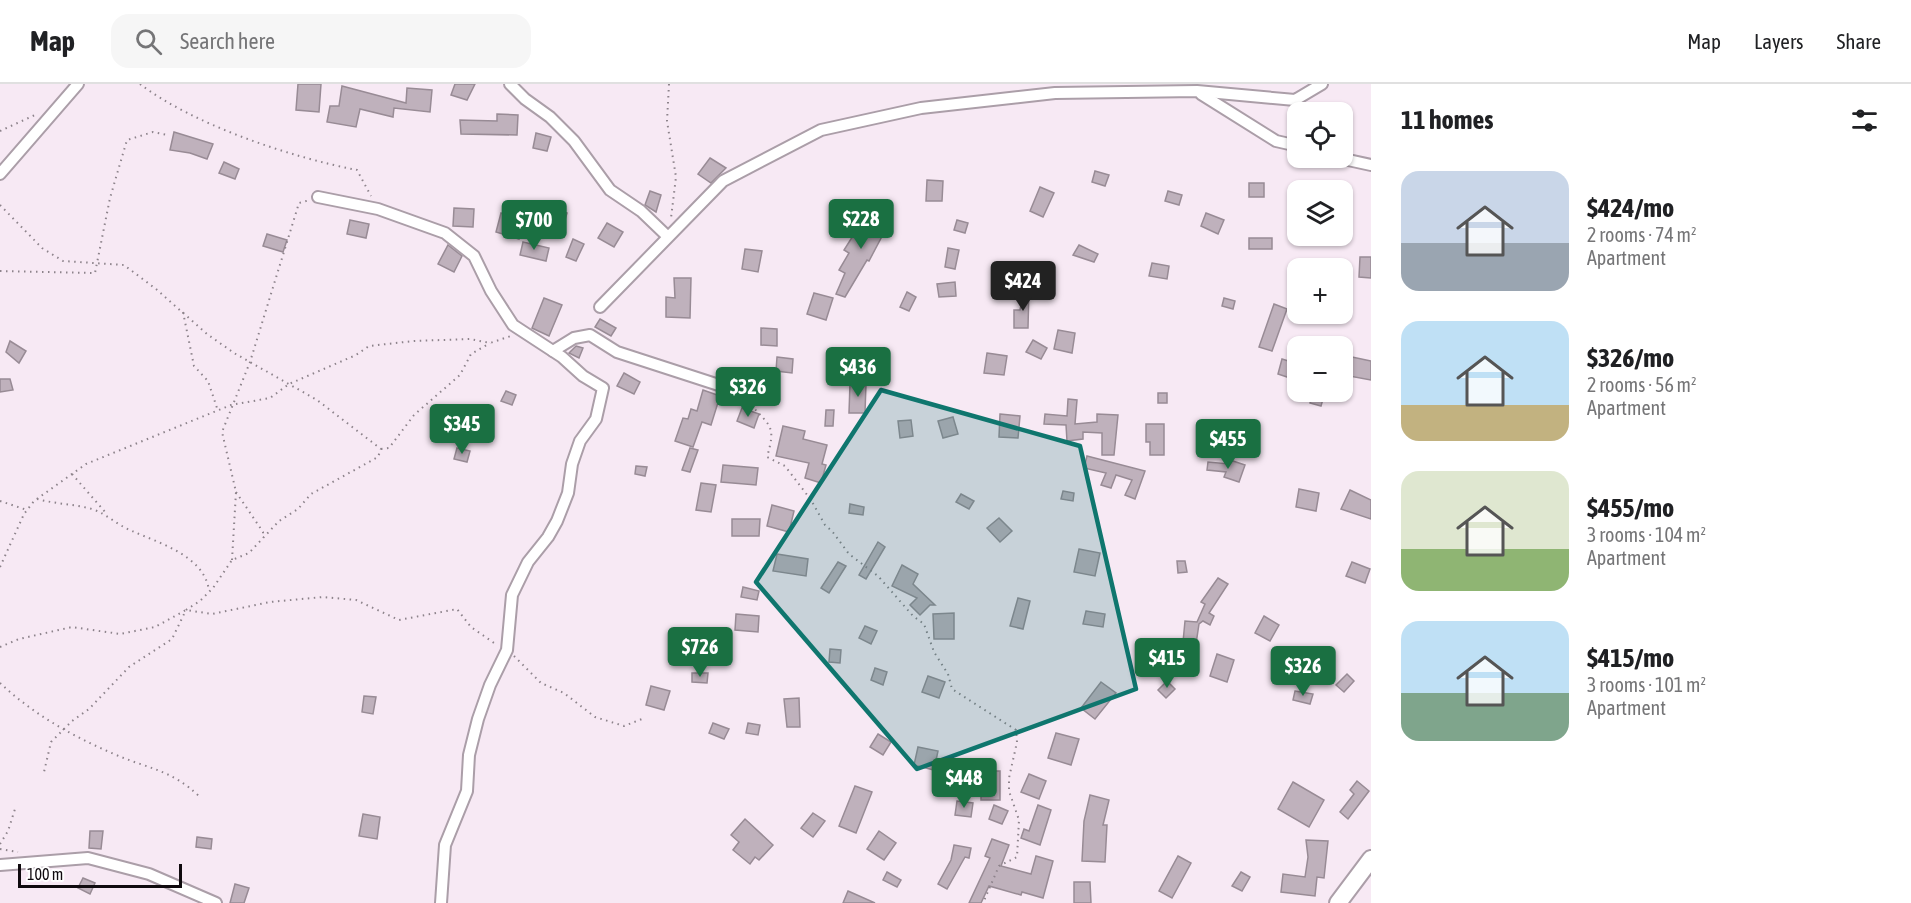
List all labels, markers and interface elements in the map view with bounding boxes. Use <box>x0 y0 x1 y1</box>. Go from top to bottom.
search box <box>111 14 531 68</box>
text: Map <box>30 25 75 57</box>
icon: search <box>132 25 165 58</box>
text: Search here <box>180 28 275 54</box>
text: Map <box>1687 29 1721 53</box>
text: Layers <box>1754 29 1804 53</box>
text: Share <box>1837 29 1881 53</box>
map controls <box>1287 102 1353 402</box>
button: locate <box>1287 102 1353 168</box>
icon: filters <box>1848 104 1881 137</box>
text: 11 homes <box>1401 105 1494 135</box>
button: layers <box>1287 180 1353 246</box>
text: $424/mo <box>1587 193 1674 223</box>
icon: home <box>1449 195 1521 267</box>
pin: $228 <box>825 199 897 250</box>
pin: $700 <box>498 200 570 251</box>
text: $228 <box>843 207 879 230</box>
text: $700 <box>516 208 552 231</box>
text: 2 rooms · 74 m² <box>1587 223 1697 246</box>
text: Apartment <box>1587 246 1666 269</box>
button: + <box>1287 258 1353 324</box>
pin: $424 <box>987 261 1059 312</box>
text: $424 <box>1005 269 1041 292</box>
button: − <box>1287 336 1353 402</box>
text: $326/mo <box>1587 343 1674 373</box>
icon: home <box>1449 345 1521 417</box>
pin: $436 <box>822 347 894 398</box>
text: $436 <box>840 355 876 378</box>
pin: $326 <box>712 367 784 418</box>
text: 2 rooms · 56 m² <box>1587 373 1697 396</box>
text: $326 <box>730 375 766 398</box>
text: Apartment <box>1587 396 1666 419</box>
pin: $345 <box>426 404 498 455</box>
text: $345 <box>444 412 480 435</box>
pin: $455 <box>1192 419 1264 470</box>
text: $455 <box>1210 427 1246 450</box>
text: $455/mo <box>1587 493 1674 523</box>
icon: home <box>1449 495 1521 567</box>
text: 3 rooms · 104 m² <box>1587 523 1706 546</box>
text: Apartment <box>1587 546 1666 569</box>
pin: $726 <box>664 627 736 678</box>
text: $726 <box>682 635 718 658</box>
pin: $415 <box>1131 638 1203 689</box>
text: $415/mo <box>1587 643 1674 673</box>
icon: home <box>1449 645 1521 717</box>
text: $415 <box>1149 646 1185 669</box>
pin: $326 <box>1267 646 1339 697</box>
text: $326 <box>1285 654 1321 677</box>
text: 3 rooms · 101 m² <box>1587 673 1706 696</box>
text: Apartment <box>1587 696 1666 719</box>
pin: $448 <box>928 758 1000 809</box>
text: $448 <box>946 766 982 789</box>
scale bar <box>18 861 182 888</box>
text: 100 m <box>27 865 63 883</box>

